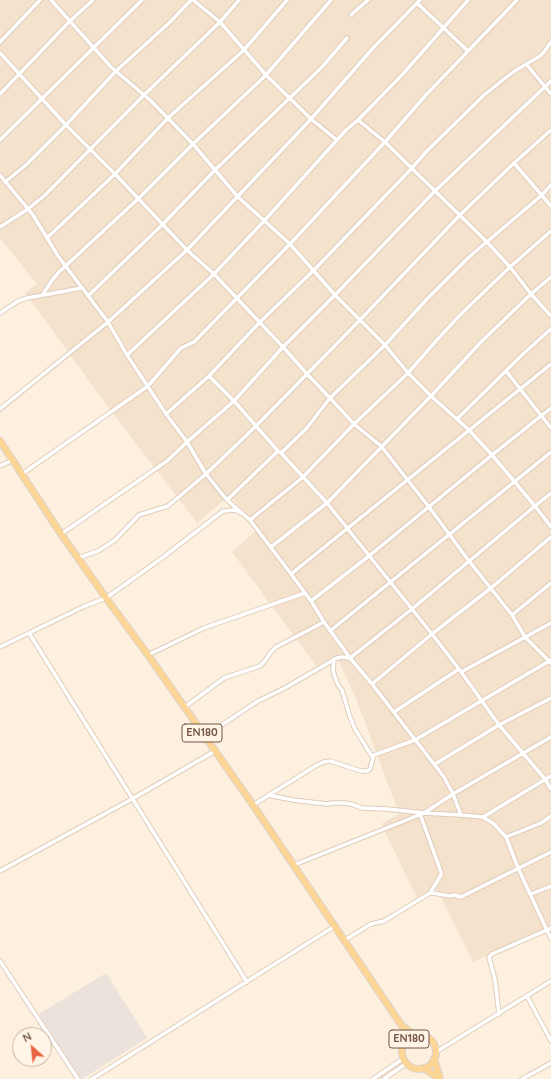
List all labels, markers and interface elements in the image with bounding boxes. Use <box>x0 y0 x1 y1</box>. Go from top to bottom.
road number: EN180 <box>182 724 222 742</box>
north arrow <box>12 1027 52 1067</box>
text: N <box>20 1029 34 1045</box>
road number: EN180 <box>389 1030 429 1048</box>

